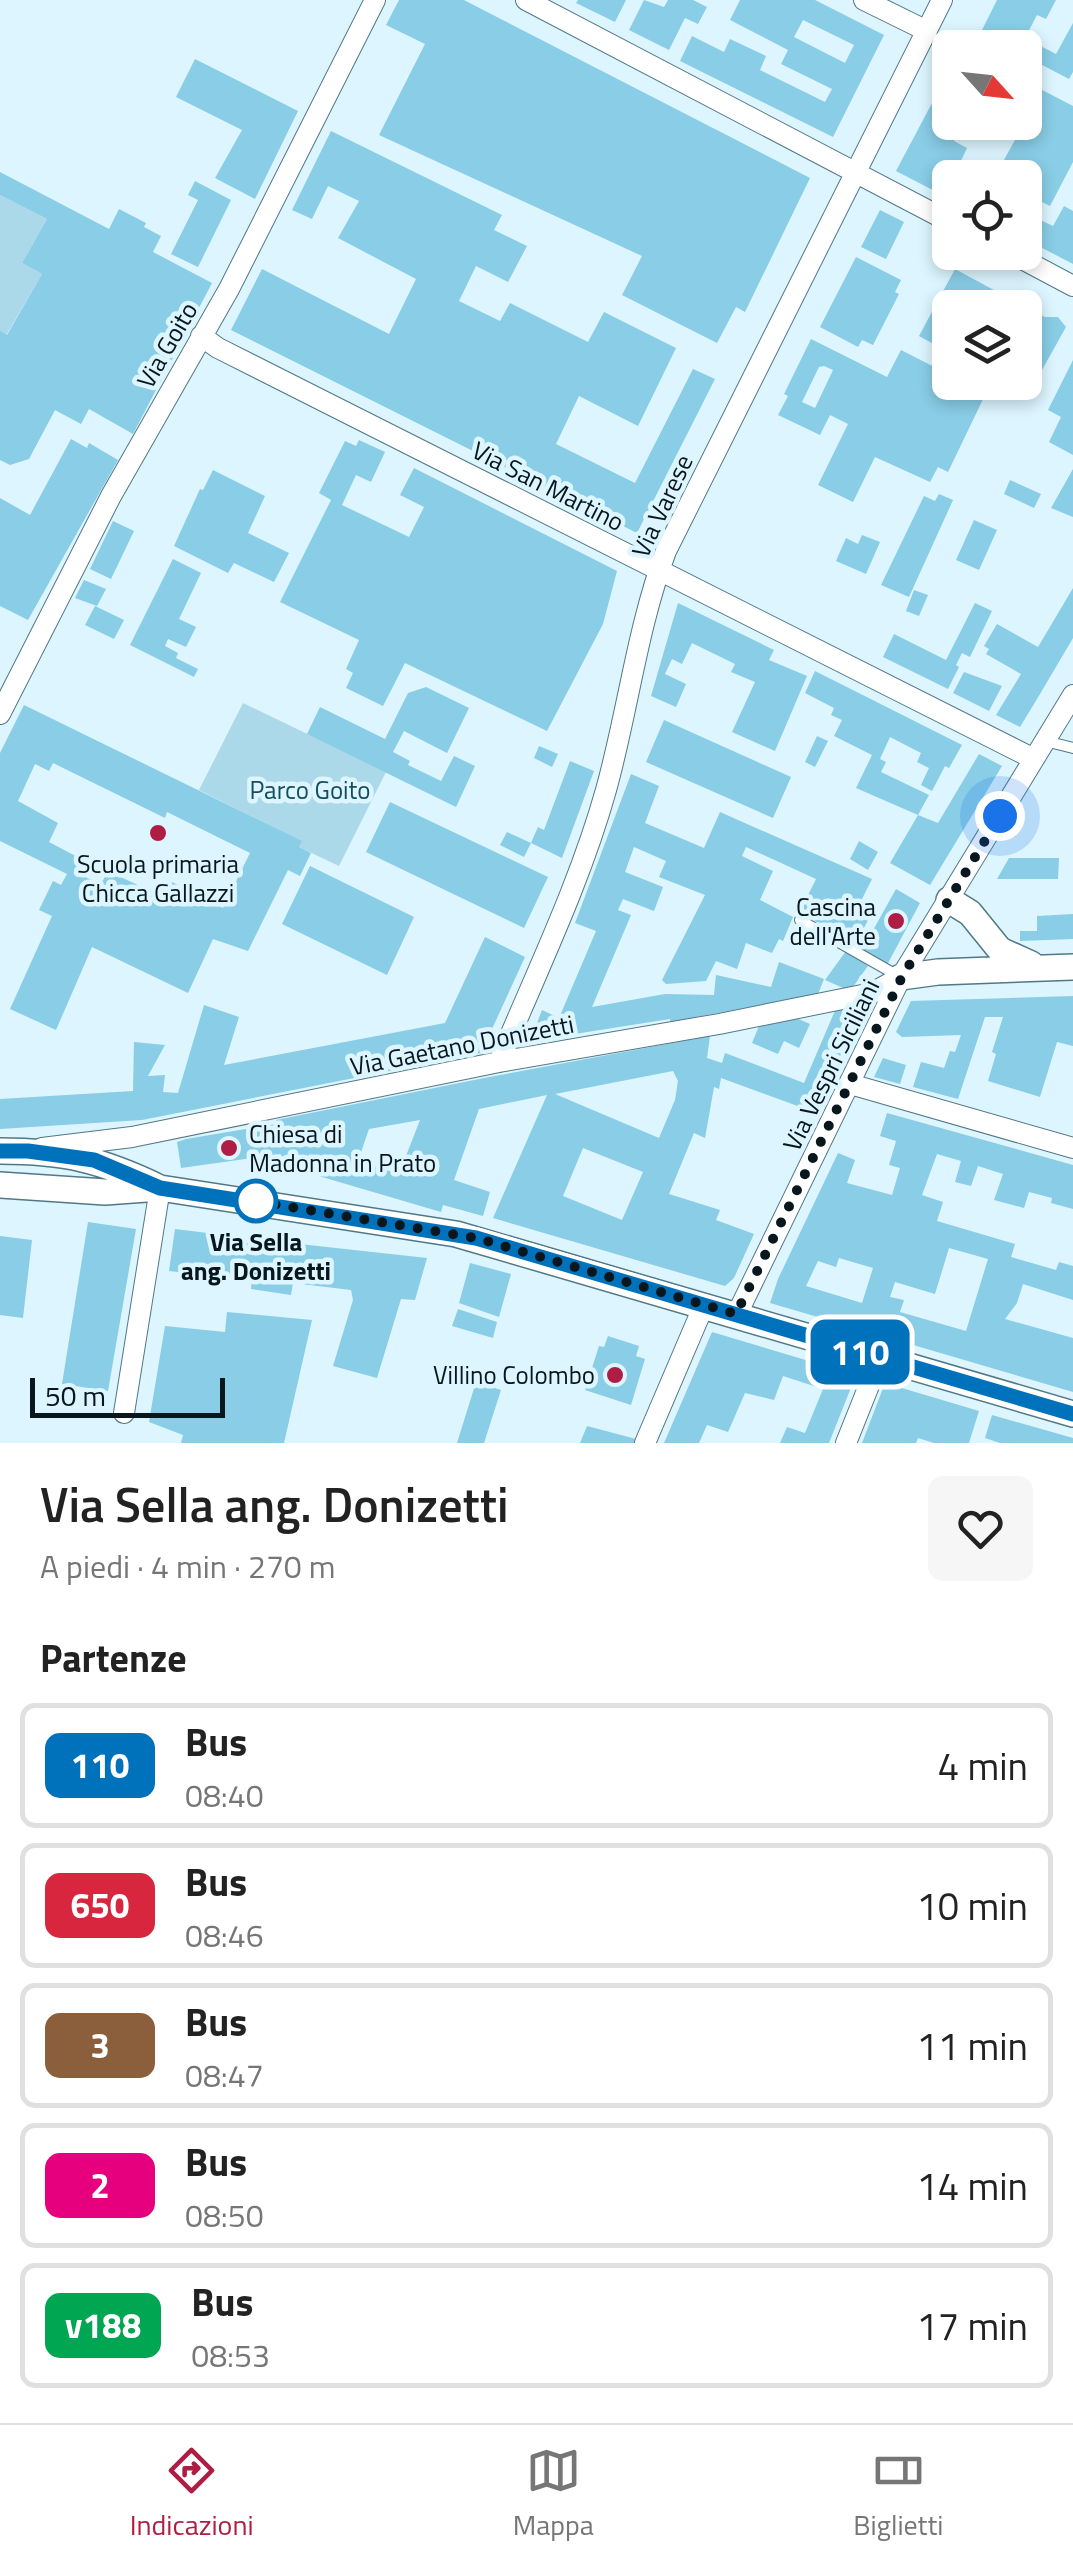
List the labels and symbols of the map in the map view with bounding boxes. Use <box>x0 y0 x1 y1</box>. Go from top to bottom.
north arrow <box>932 30 1042 140</box>
street label: Via Goito <box>127 295 207 395</box>
street label: Via San Martino <box>465 431 631 541</box>
street label: Via Varese <box>622 448 702 564</box>
park label: Parco Goito <box>249 771 371 809</box>
your location <box>975 791 1025 841</box>
marker: Scuola primaria Chicca Gallazzi <box>147 822 169 844</box>
place label: Scuola primaria Chicca Gallazzi <box>77 845 240 912</box>
place label: Cascina dell'Arte <box>790 888 876 955</box>
marker: Cascina dell'Arte <box>885 910 907 932</box>
street label: Via Vespri Siciliani <box>773 973 889 1157</box>
street label: Via Gaetano Donizetti <box>347 1005 577 1085</box>
place label: Chiesa di Madonna in Prato <box>249 1115 436 1182</box>
marker: Chiesa di Madonna in Prato <box>218 1137 240 1159</box>
marker: Via Sella ang. Donizetti <box>235 1180 277 1222</box>
place label: Via Sella ang. Donizetti <box>181 1223 331 1290</box>
line badge: 110 <box>802 1320 918 1384</box>
place label: Villino Colombo <box>433 1356 595 1394</box>
marker: Villino Colombo <box>604 1364 626 1386</box>
scale bar <box>30 1373 225 1418</box>

